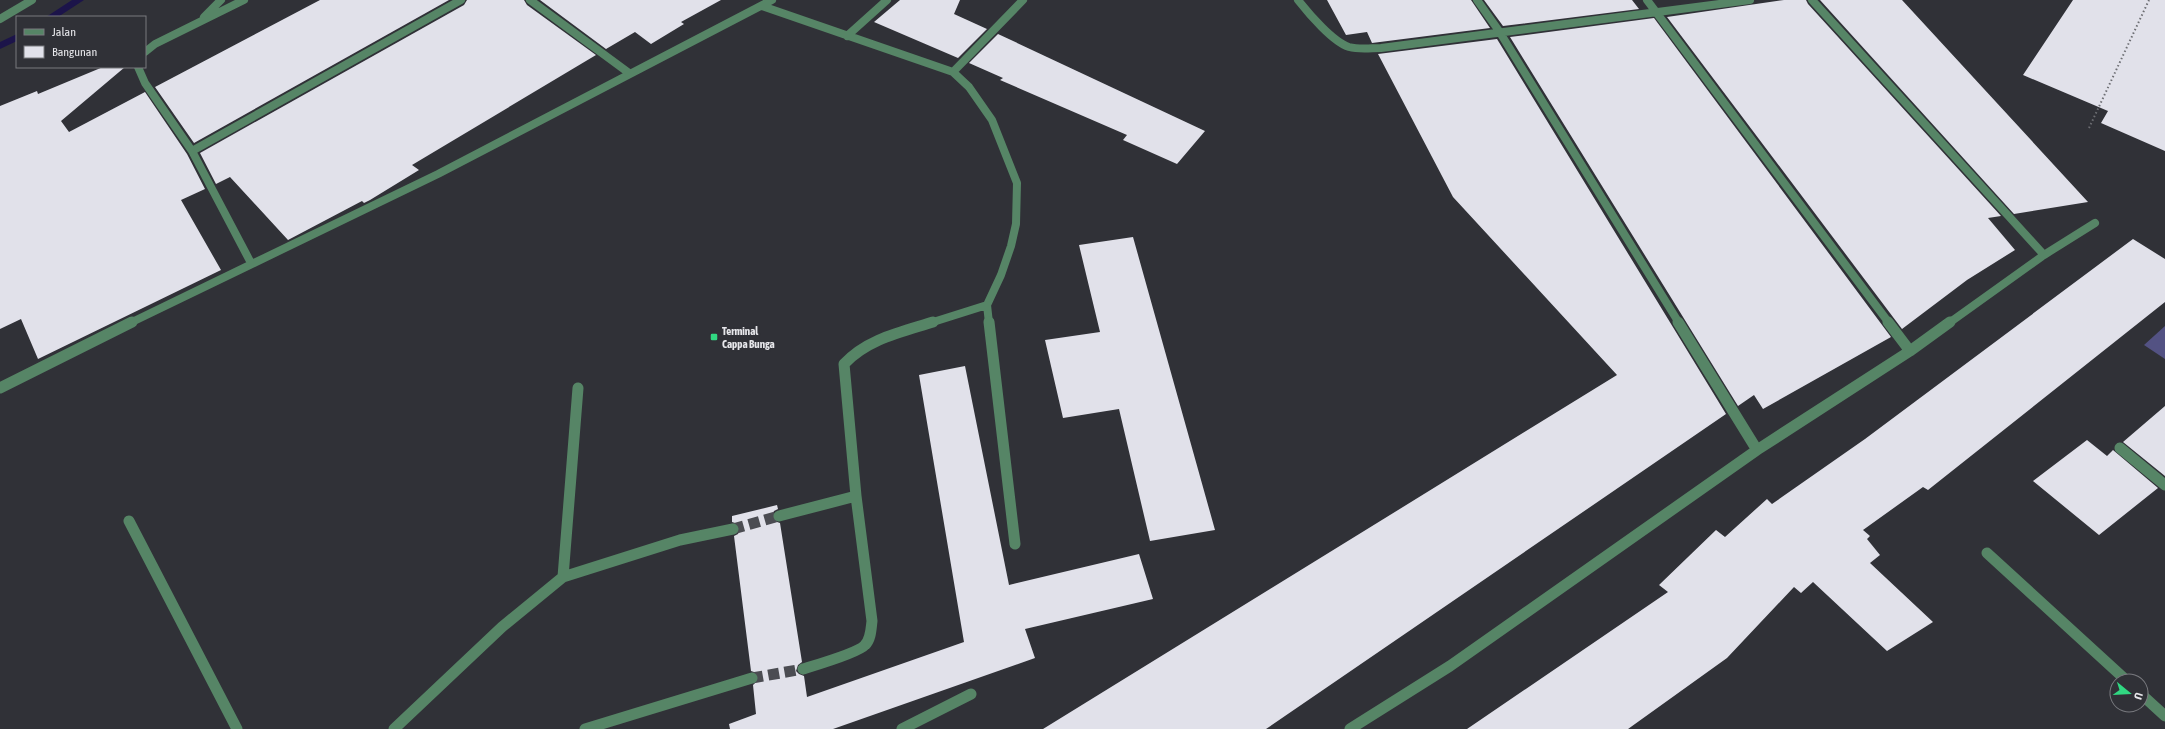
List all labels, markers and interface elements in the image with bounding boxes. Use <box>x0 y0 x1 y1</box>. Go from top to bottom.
legend <box>16 16 146 68</box>
text: Jalan <box>52 25 76 39</box>
text: Bangunan <box>52 45 97 59</box>
place label: Terminal Cappa Bunga <box>722 325 775 350</box>
marker: Terminal Cappa Bunga <box>709 332 719 342</box>
north arrow <box>2109 673 2149 713</box>
text: U <box>2132 691 2145 701</box>

